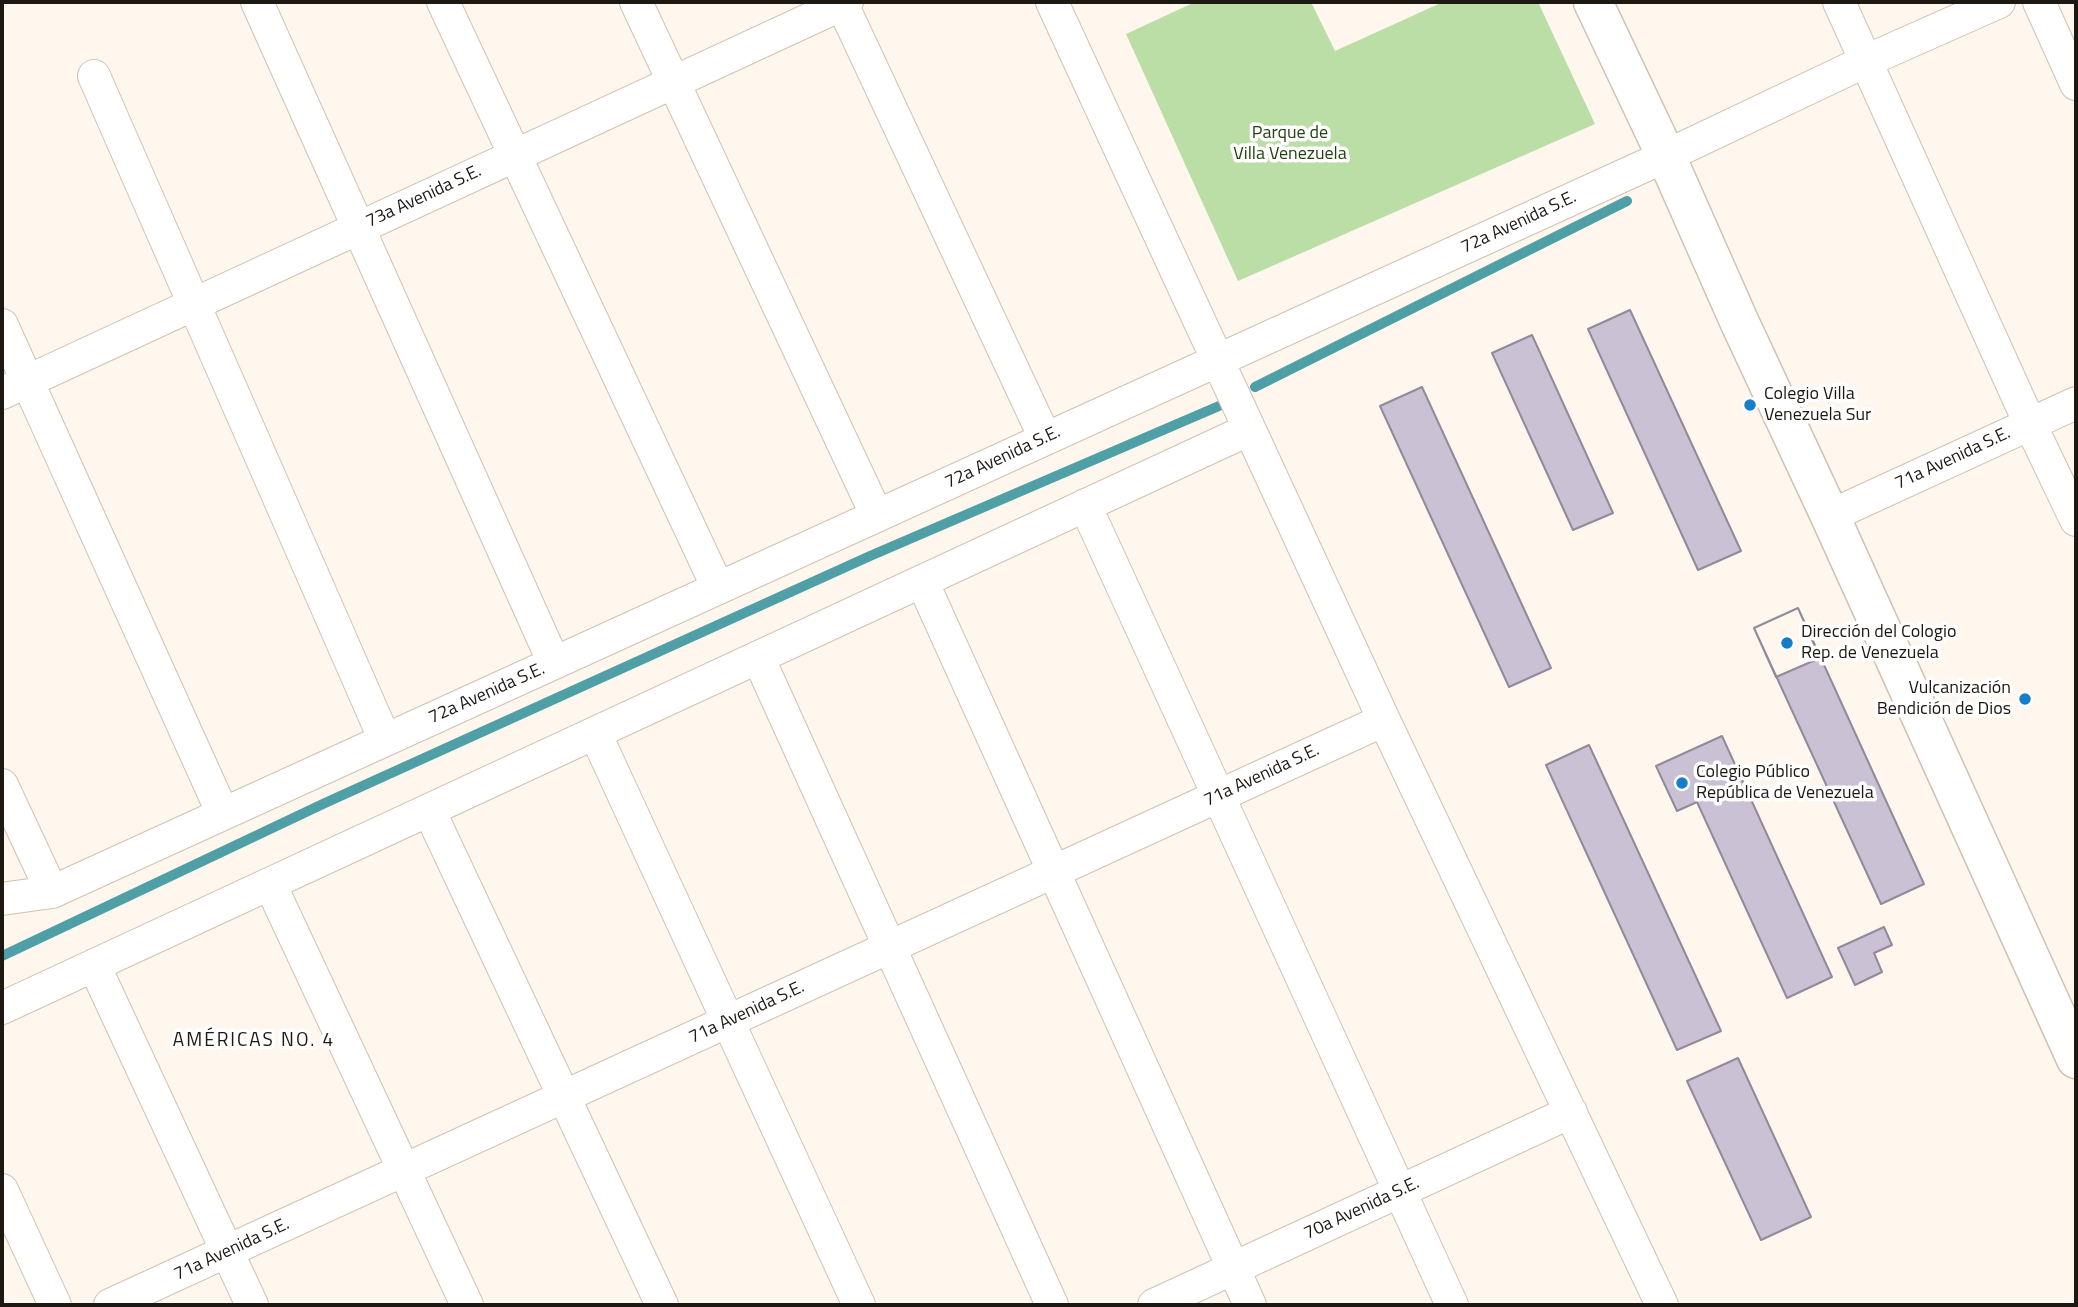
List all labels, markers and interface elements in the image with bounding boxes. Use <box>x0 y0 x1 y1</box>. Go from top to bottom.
park label: Parque de Villa Venezuela <box>1233 123 1347 166</box>
street label: 73a Avenida S.E. <box>363 161 485 233</box>
street label: 72a Avenida S.E. <box>1458 187 1580 259</box>
place label: Colegio Villa Venezuela Sur <box>1764 384 1871 426</box>
marker: Colegio Villa Venezuela Sur <box>1742 397 1758 413</box>
street label: 72a Avenida S.E. <box>942 422 1064 494</box>
street label: 71a Avenida S.E. <box>1892 423 2014 495</box>
place label: Dirección del Cologio Rep. de Venezuela <box>1801 622 1957 664</box>
marker: Dirección del Cologio Rep. de Venezuela <box>1779 635 1795 651</box>
street label: 72a Avenida S.E. <box>426 659 548 729</box>
place label: Vulcanización Bendición de Dios <box>1877 678 2011 720</box>
marker: Vulcanización Bendición de Dios <box>2017 691 2033 707</box>
street label: 71a Avenida S.E. <box>1201 740 1323 812</box>
place label: Colegio Público República de Venezuela <box>1696 762 1874 804</box>
marker: Colegio Público República de Venezuela <box>1674 775 1690 791</box>
street label: 71a Avenida S.E. <box>686 977 808 1049</box>
district label: AMÉRICAS NO. 4 <box>175 1030 333 1052</box>
street label: 70a Avenida S.E. <box>1301 1173 1423 1245</box>
street label: 71a Avenida S.E. <box>171 1214 293 1286</box>

